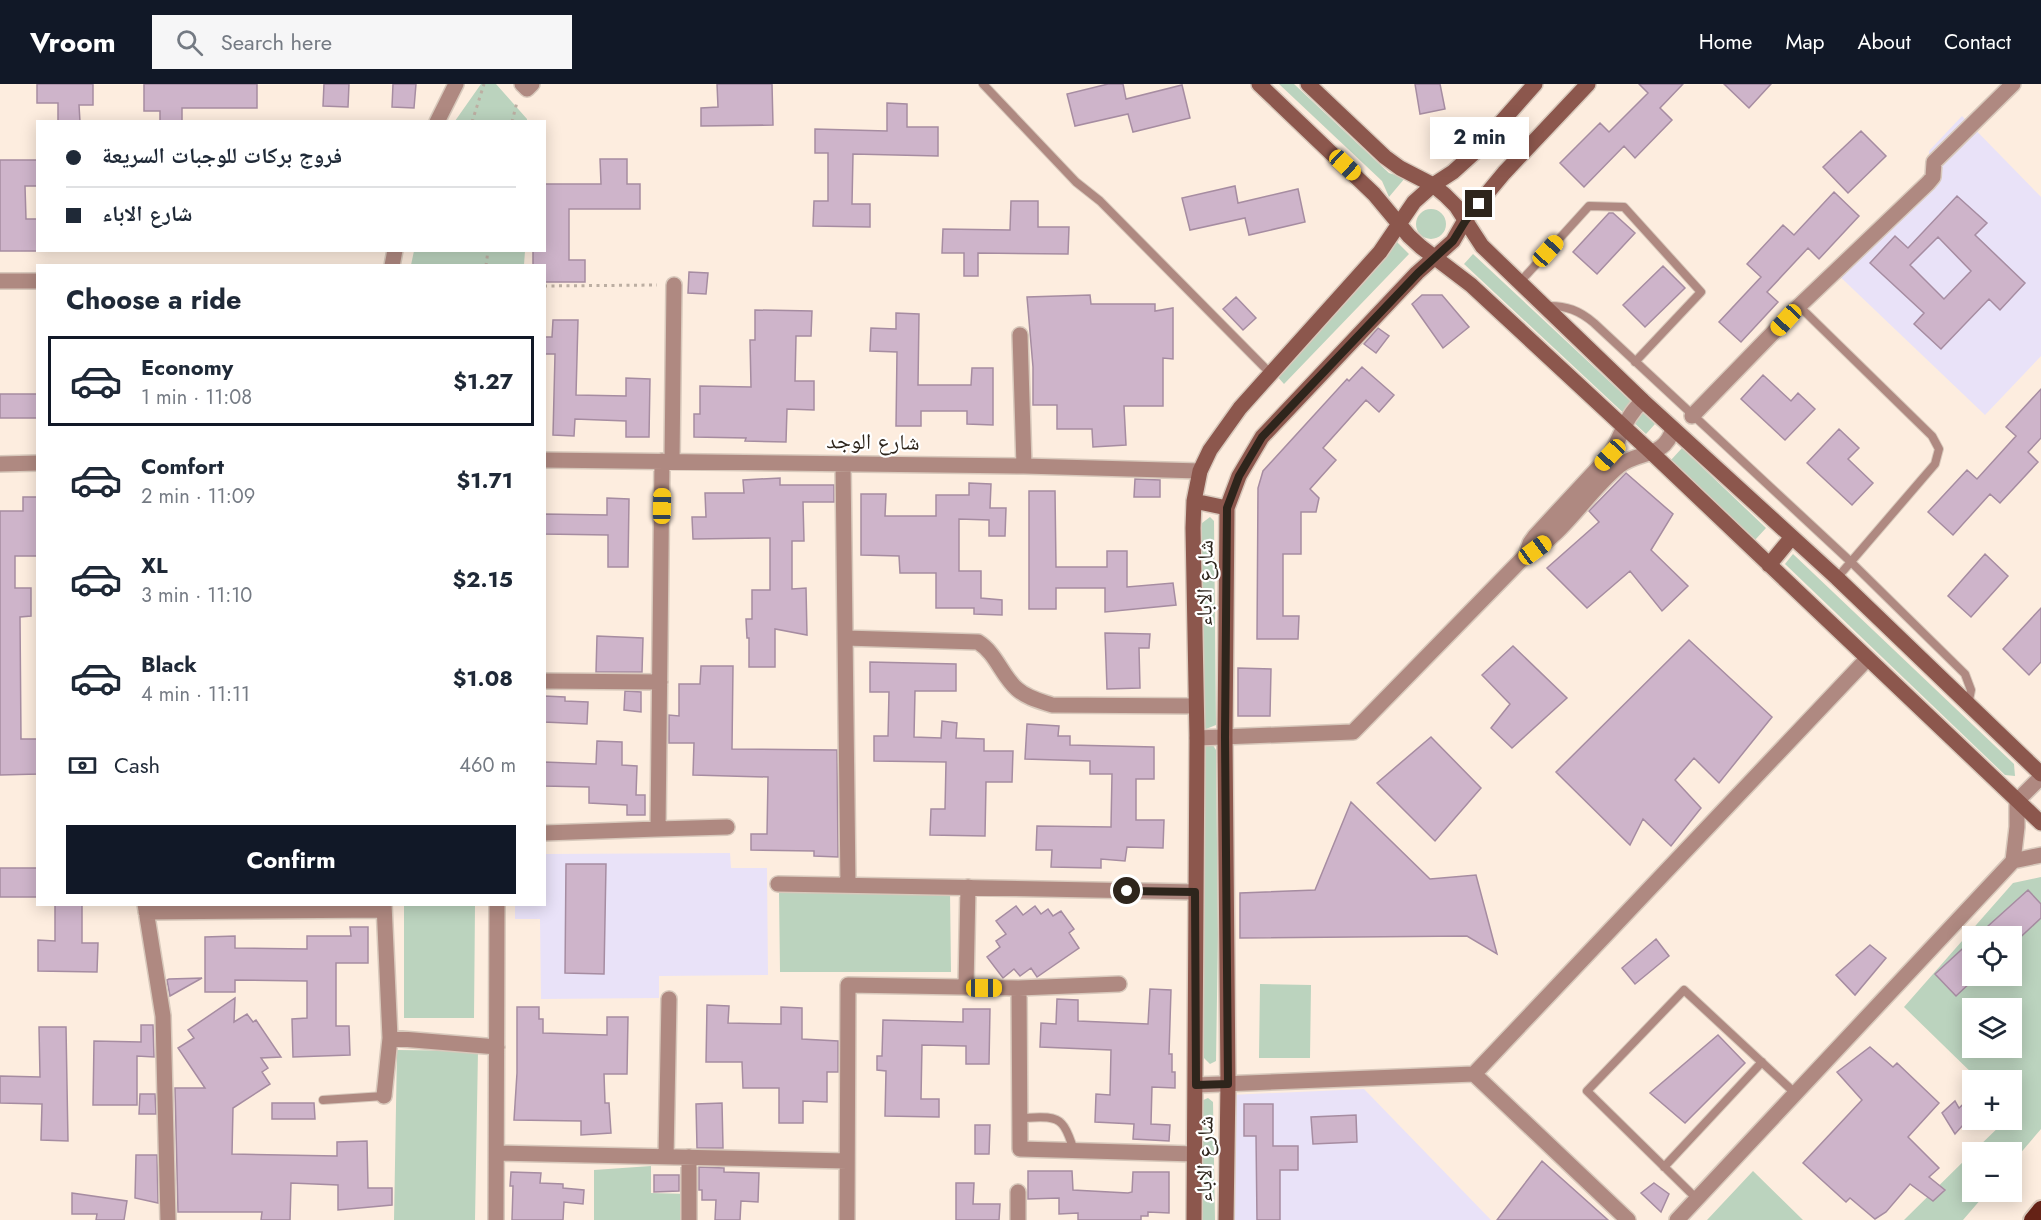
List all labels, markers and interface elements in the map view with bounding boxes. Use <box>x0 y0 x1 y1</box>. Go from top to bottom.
search box <box>152 15 572 69</box>
text: Vroom <box>30 22 116 63</box>
icon: search <box>173 26 206 59</box>
text: Search here <box>221 26 332 58</box>
text: Home <box>1699 27 1752 57</box>
text: Map <box>1785 27 1825 57</box>
text: About <box>1858 27 1911 57</box>
text: Contact <box>1944 27 2011 57</box>
callout: 2 min <box>1430 117 1528 159</box>
text: 2 min <box>1453 123 1506 152</box>
text: فروج بركات للوجبات السريعة <box>102 139 342 171</box>
car <box>1326 146 1364 184</box>
route end <box>1465 190 1492 217</box>
text: شارع الاباء <box>102 197 193 229</box>
car <box>1529 232 1567 270</box>
text: Choose a ride <box>66 280 241 319</box>
car <box>1767 301 1805 339</box>
text: Economy <box>141 351 233 383</box>
icon: car <box>69 354 123 408</box>
text: $1.27 <box>453 365 513 397</box>
text: 1 min · 11:08 <box>141 383 252 412</box>
street label: شارع الوجد <box>826 424 920 458</box>
car <box>1591 436 1629 474</box>
text: Comfort <box>141 450 224 482</box>
icon: car <box>69 453 123 507</box>
text: $1.71 <box>457 464 513 496</box>
text: 2 min · 11:09 <box>141 482 255 511</box>
car <box>653 488 671 524</box>
car <box>1515 532 1555 568</box>
street label: شارع الاباء <box>1187 540 1221 626</box>
text: XL <box>141 549 168 581</box>
icon: car <box>69 552 123 606</box>
text: $2.15 <box>452 563 513 595</box>
text: 3 min · 11:10 <box>141 581 252 610</box>
text: Black <box>141 648 197 680</box>
icon: car <box>69 651 123 705</box>
text: $1.08 <box>453 662 513 694</box>
text: 4 min · 11:11 <box>141 680 250 709</box>
icon: cash <box>66 749 99 782</box>
text: Cash <box>114 749 160 781</box>
text: 460 m <box>459 751 516 780</box>
button: Confirm <box>66 825 516 894</box>
route start <box>1113 877 1140 904</box>
map controls <box>1962 926 2022 1202</box>
button: locate <box>1962 926 2022 986</box>
car <box>966 979 1002 997</box>
button: layers <box>1962 998 2022 1058</box>
button: + <box>1962 1070 2022 1130</box>
street label: شارع الاباء <box>1187 1116 1221 1202</box>
button: − <box>1962 1142 2022 1202</box>

